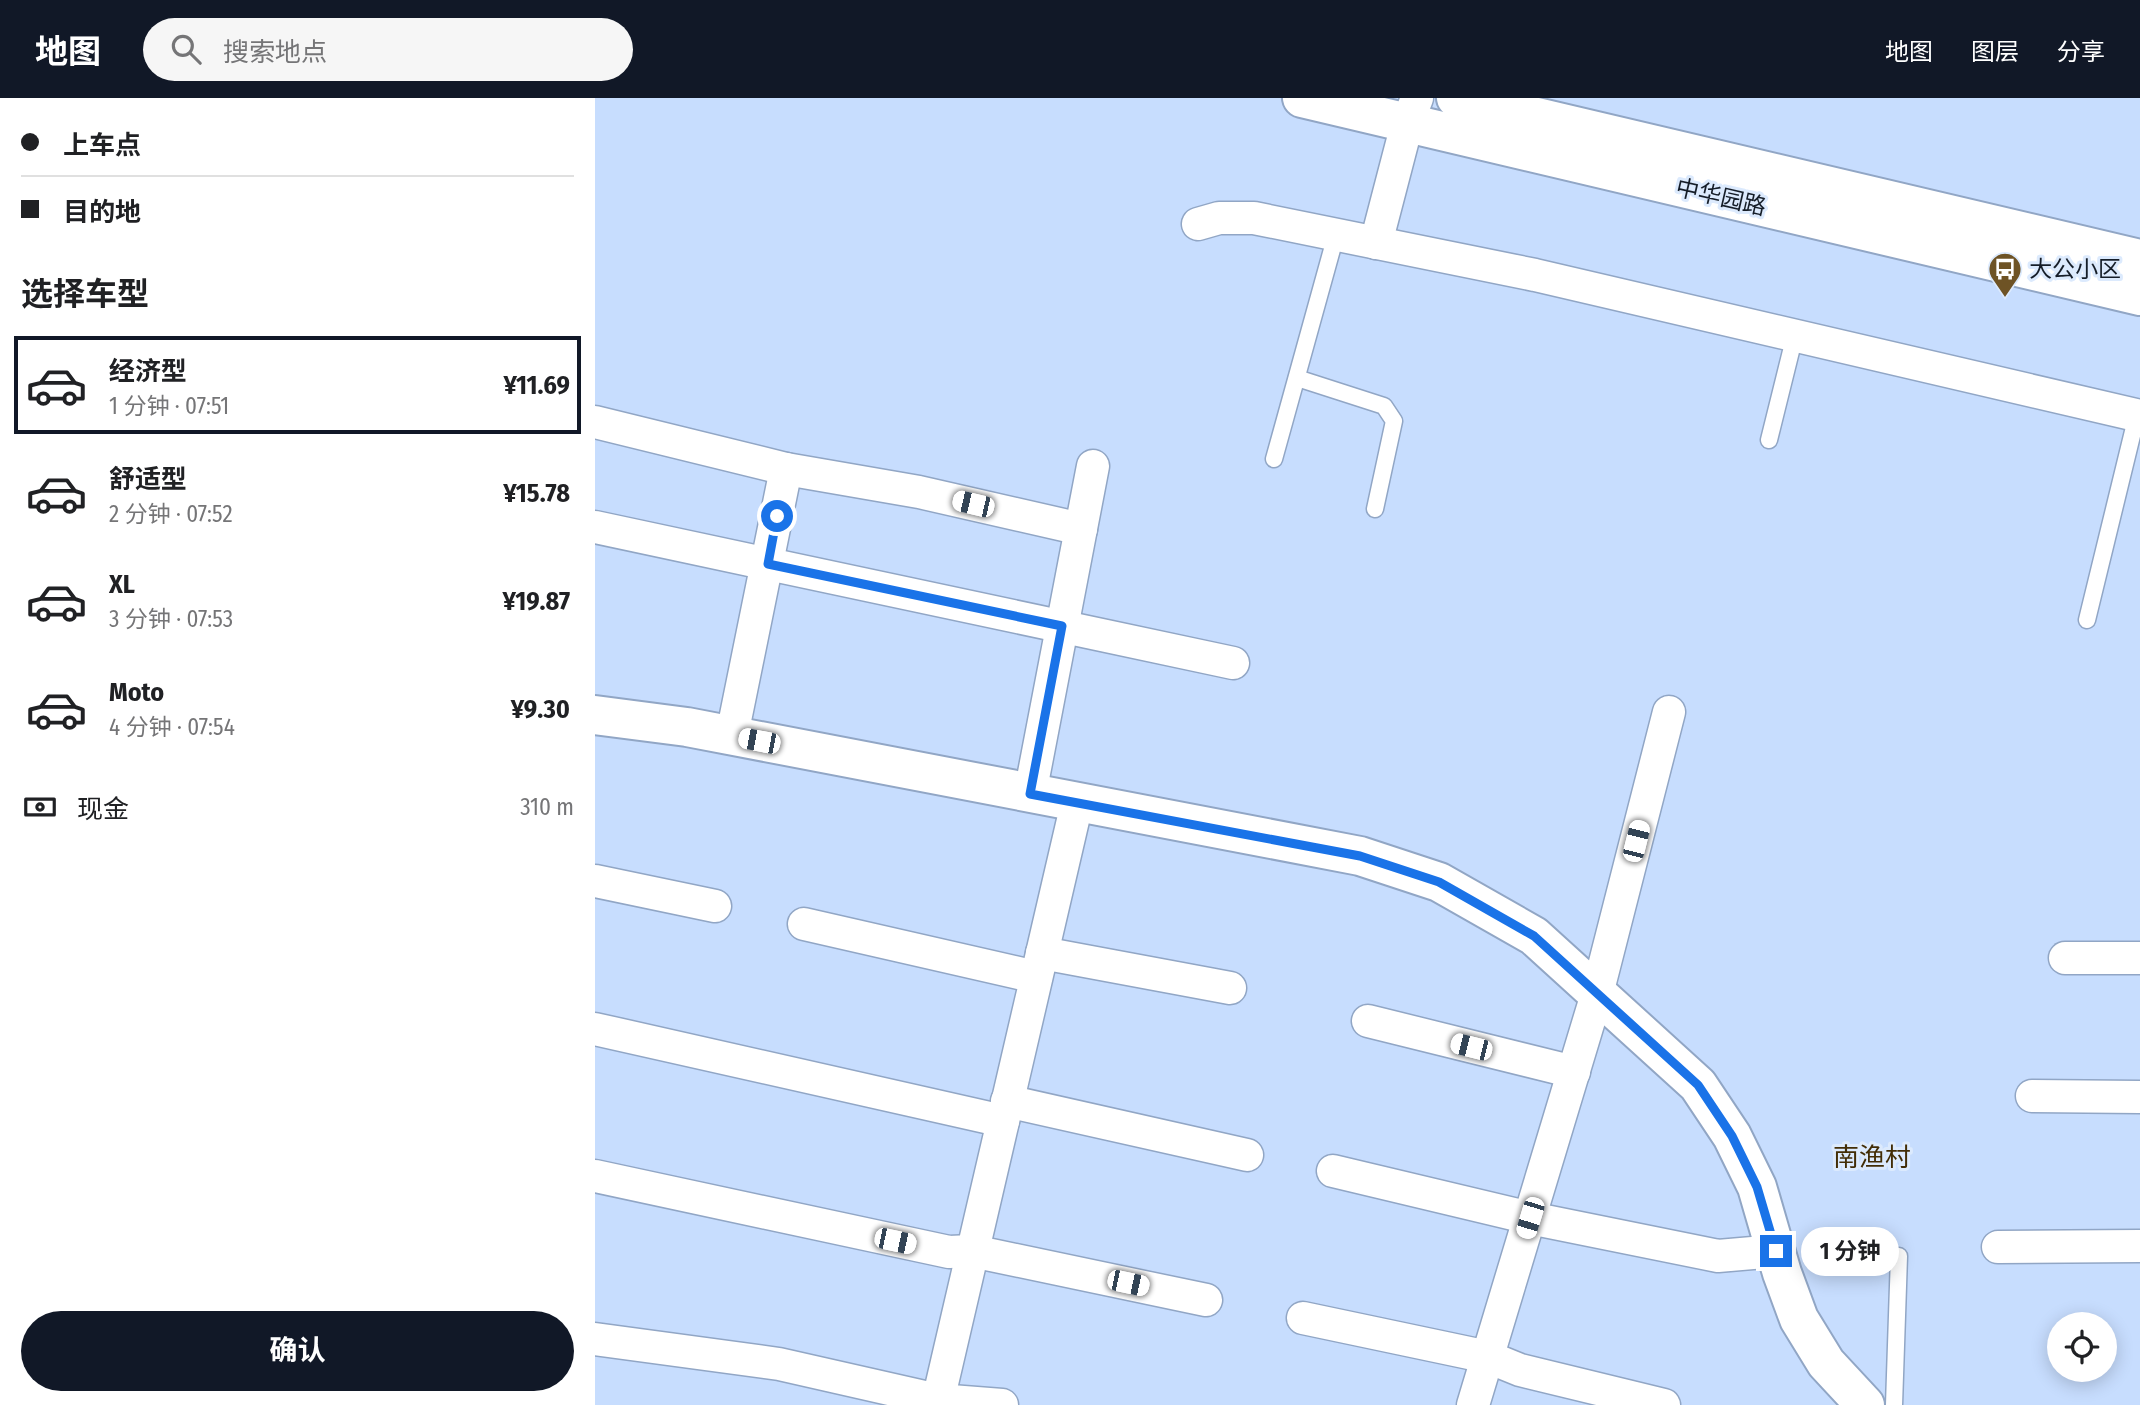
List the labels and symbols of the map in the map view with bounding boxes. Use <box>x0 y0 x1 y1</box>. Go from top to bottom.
street label: 中华园路 <box>1673 173 1769 221</box>
bus stop icon: 大公小区 <box>1986 250 2024 299</box>
place label: 大公小区 <box>2029 255 2121 283</box>
car <box>951 489 996 519</box>
route start <box>761 500 793 532</box>
car <box>737 727 782 755</box>
car <box>1621 818 1652 864</box>
car <box>1449 1032 1494 1062</box>
district label: 南渔村 <box>1833 1142 1911 1173</box>
car <box>1514 1195 1547 1241</box>
car <box>873 1226 918 1256</box>
callout: 1 分钟 <box>1801 1226 1899 1276</box>
route end <box>1760 1235 1792 1267</box>
car <box>1106 1268 1151 1298</box>

